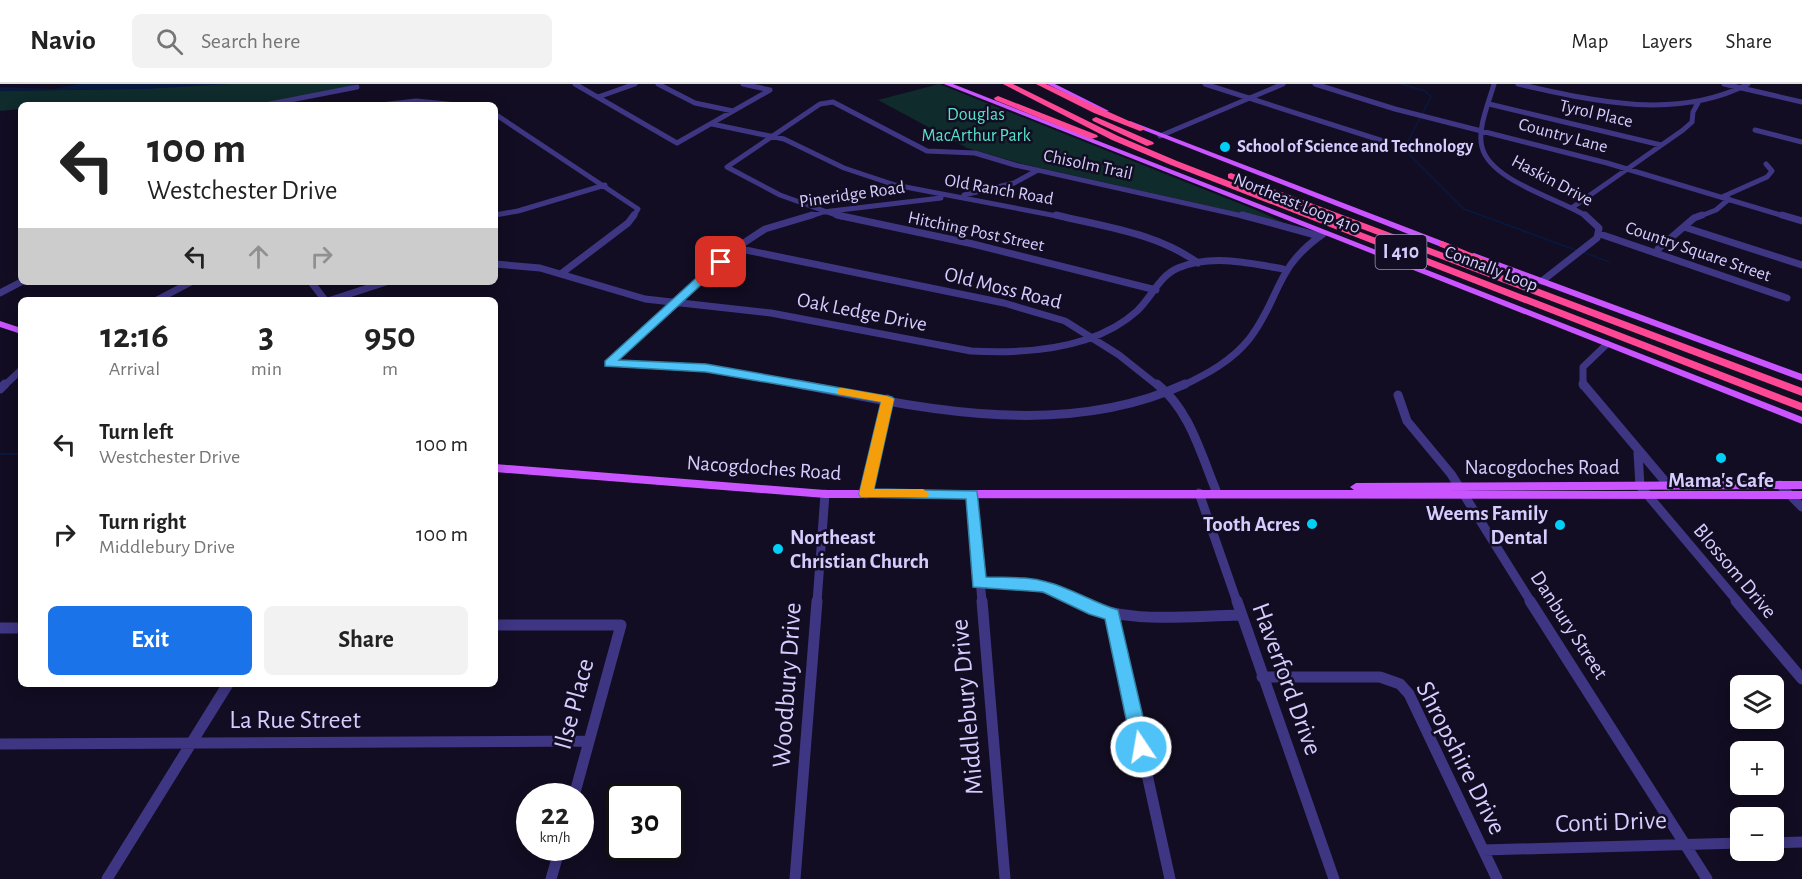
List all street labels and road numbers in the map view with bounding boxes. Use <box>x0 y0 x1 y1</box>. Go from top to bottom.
street label: Tyrol Place <box>1558 97 1634 131</box>
street label: Country Lane <box>1516 115 1610 157</box>
street label: Chisolm Trail <box>1042 147 1134 183</box>
street label: Haskin Drive <box>1508 152 1596 210</box>
street label: Northeast Loop 410 <box>1231 170 1363 238</box>
street label: Old Ranch Road <box>943 172 1055 208</box>
street label: Pineridge Road <box>798 179 906 211</box>
street label: Hitching Post Street <box>906 209 1046 255</box>
street label: Country Square Street <box>1623 219 1773 285</box>
road number: I 410 <box>1376 235 1426 269</box>
street label: Connally Loop <box>1442 243 1540 295</box>
street label: Old Moss Road <box>942 263 1064 313</box>
street label: Oak Ledge Drive <box>795 289 929 335</box>
street label: Nacogdoches Road <box>686 452 842 484</box>
street label: Nacogdoches Road <box>1464 457 1620 478</box>
street label: Blossom Drive <box>1690 520 1780 622</box>
street label: Danbury Street <box>1526 567 1612 683</box>
street label: Haverford Drive <box>1247 599 1327 759</box>
street label: Woodbury Drive <box>768 601 806 769</box>
street label: Middlebury Drive <box>946 618 988 796</box>
street label: Ilse Place <box>549 656 599 752</box>
street label: Shropshire Drive <box>1411 677 1511 839</box>
street label: La Rue Street <box>229 707 361 733</box>
street label: Conti Drive <box>1555 807 1667 837</box>

